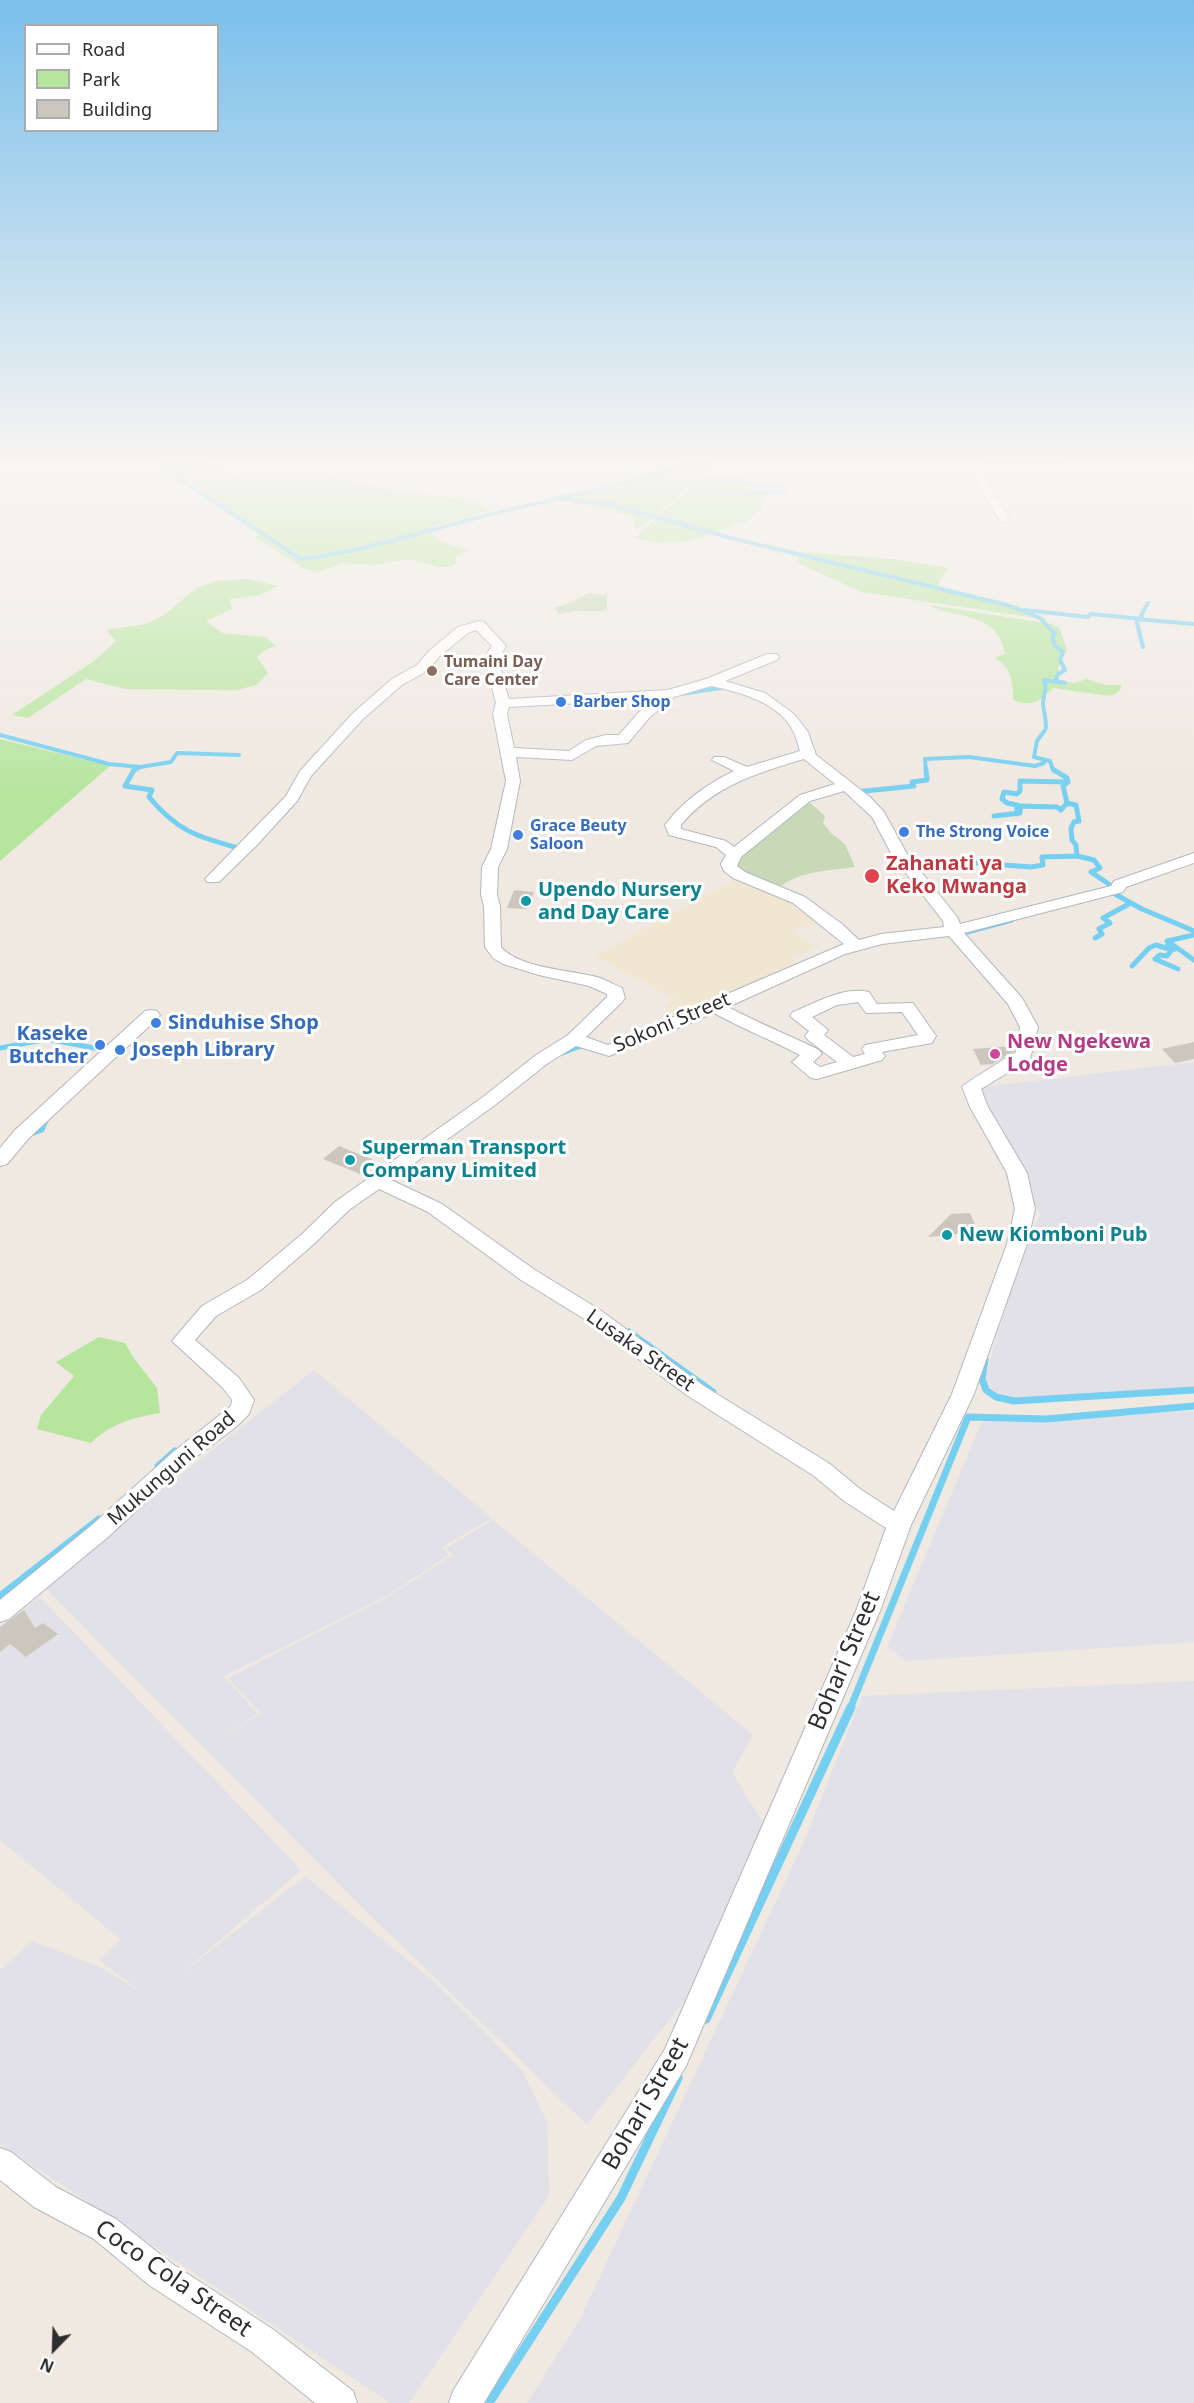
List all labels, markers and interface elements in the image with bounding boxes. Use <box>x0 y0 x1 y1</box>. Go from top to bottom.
legend <box>24 24 219 132</box>
text: Road <box>82 37 125 61</box>
text: Park <box>82 67 120 91</box>
text: Building <box>82 97 152 121</box>
place label: Tumaini Day Care Center <box>444 652 543 690</box>
marker: Tumaini Day Care Center <box>425 664 439 678</box>
place label: Barber Shop <box>573 692 671 712</box>
marker: Barber Shop <box>554 695 568 709</box>
place label: Grace Beuty Saloon <box>530 816 627 854</box>
place label: The Strong Voice <box>916 822 1049 842</box>
marker: The Strong Voice <box>897 825 911 839</box>
marker: Grace Beuty Saloon <box>511 828 525 842</box>
place label: Zahanati ya Keko Mwanga <box>886 852 1027 899</box>
marker: Zahanati ya Keko Mwanga <box>863 867 881 885</box>
place label: Upendo Nursery and Day Care <box>538 878 702 925</box>
marker: Upendo Nursery and Day Care <box>519 894 533 908</box>
street label: Sokoni Street <box>610 988 734 1058</box>
place label: Sinduhise Shop <box>168 1011 319 1035</box>
marker: Sinduhise Shop <box>149 1016 163 1030</box>
place label: Kaseke Butcher <box>9 1022 88 1069</box>
place label: New Ngekewa Lodge <box>1007 1030 1151 1077</box>
marker: Kaseke Butcher <box>93 1038 107 1052</box>
place label: Joseph Library <box>132 1038 275 1062</box>
marker: Joseph Library <box>113 1043 127 1057</box>
marker: New Ngekewa Lodge <box>988 1047 1002 1061</box>
place label: Superman Transport Company Limited <box>362 1136 566 1183</box>
marker: Superman Transport Company Limited <box>343 1153 357 1167</box>
place label: New Kiomboni Pub <box>959 1223 1148 1247</box>
marker: New Kiomboni Pub <box>940 1228 954 1242</box>
street label: Lusaka Street <box>581 1305 699 1397</box>
street label: Mukunguni Road <box>103 1407 241 1531</box>
street label: Bohari Street <box>803 1587 887 1735</box>
street label: Bohari Street <box>597 2033 695 2175</box>
street label: Coco Cola Street <box>89 2214 257 2344</box>
north arrow <box>24 2319 84 2379</box>
text: N <box>37 2353 57 2378</box>

